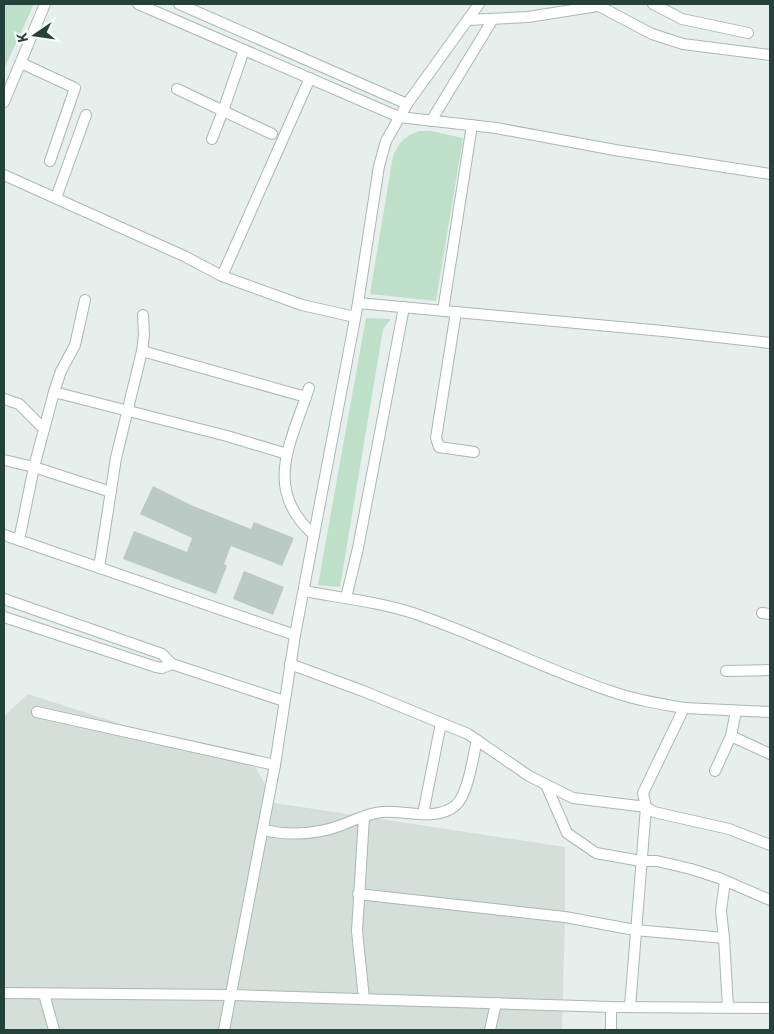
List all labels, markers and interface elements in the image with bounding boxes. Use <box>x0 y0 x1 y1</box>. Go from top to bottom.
north arrow <box>10 10 60 60</box>
text: K <box>11 31 32 45</box>

